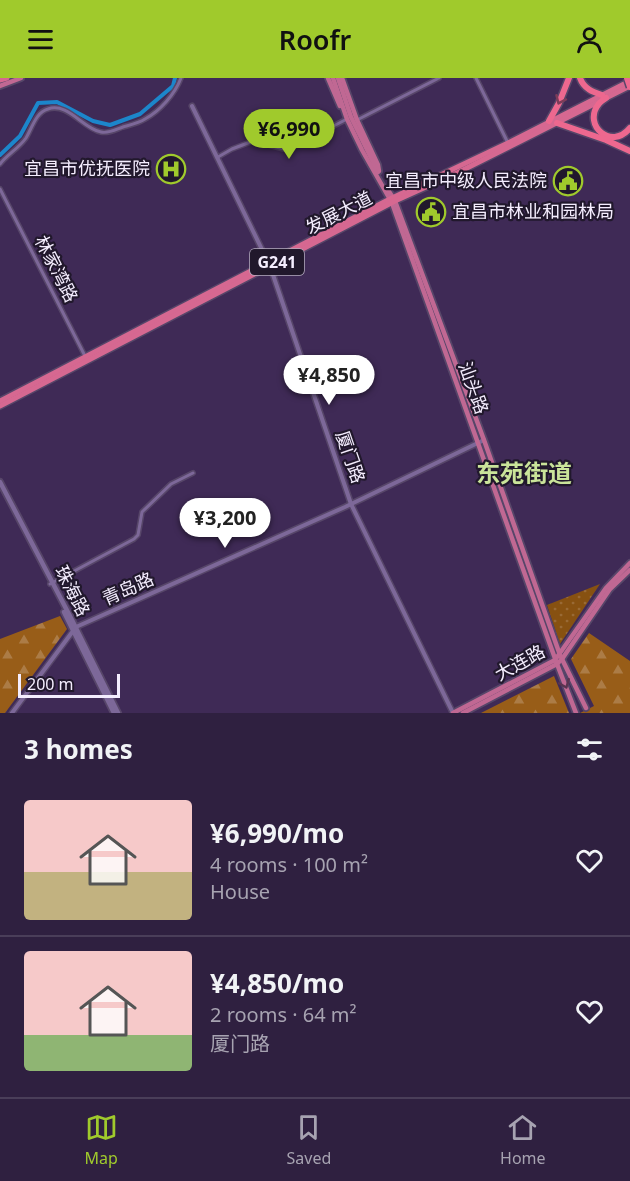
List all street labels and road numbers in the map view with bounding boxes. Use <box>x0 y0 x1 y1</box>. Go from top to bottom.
street label: 发展大道 <box>301 185 376 239</box>
street label: 林家湾路 <box>30 231 84 306</box>
road number: G241 <box>250 249 304 275</box>
street label: 汕头路 <box>453 358 494 417</box>
street label: 厦门路 <box>331 427 371 486</box>
street label: 珠海路 <box>50 561 96 620</box>
street label: 青岛路 <box>98 566 157 610</box>
street label: 大连路 <box>490 639 549 686</box>

